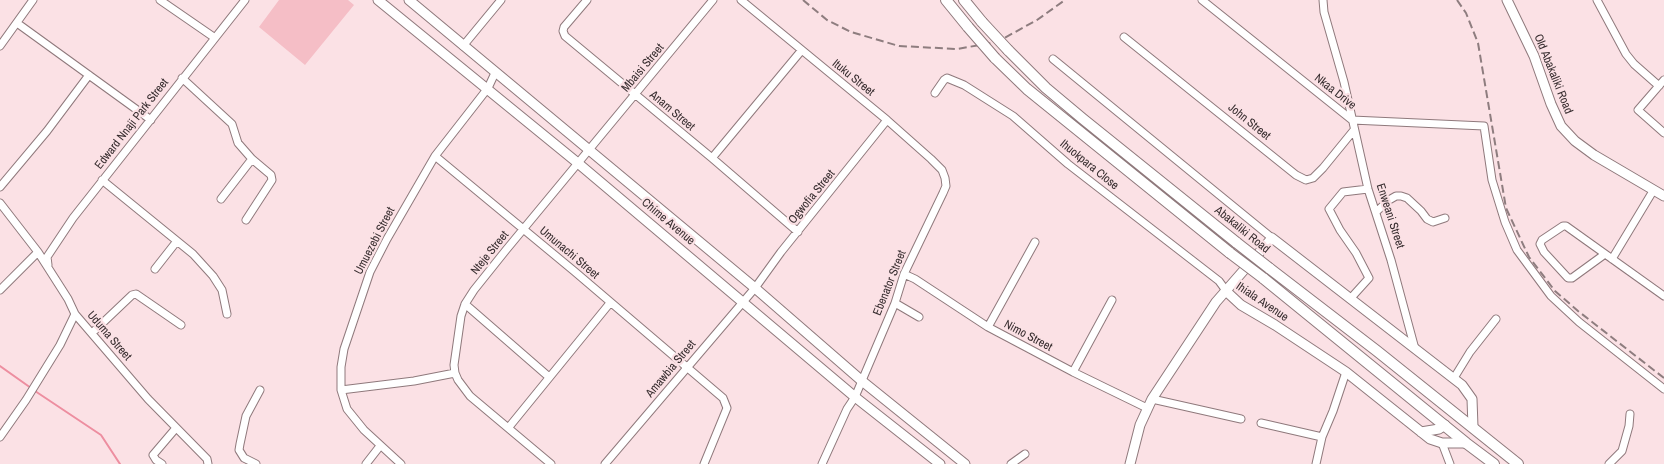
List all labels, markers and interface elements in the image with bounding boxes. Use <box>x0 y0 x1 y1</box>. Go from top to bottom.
street label: Old Abakaliki Road <box>1530 32 1576 116</box>
street label: Mbaisi Street <box>619 41 667 95</box>
street label: Ituku Street <box>829 57 877 99</box>
street label: Nkaa Drive <box>1311 71 1359 113</box>
street label: Edward Nnaji Park Street <box>92 76 172 172</box>
street label: Anam Street <box>646 88 698 134</box>
street label: John Street <box>1225 101 1273 143</box>
street label: Ihuokpara Close <box>1057 137 1121 193</box>
street label: Ogwofia Street <box>786 167 838 227</box>
street label: Enweani Street <box>1373 182 1407 250</box>
street label: Chime Avenue <box>639 196 697 248</box>
street label: Abakaliki Road <box>1212 203 1272 257</box>
street label: Umuezebi Street <box>352 205 398 277</box>
street label: Umunachi Street <box>536 224 602 282</box>
street label: Nteje Street <box>468 228 512 278</box>
street label: Ebenator Street <box>870 248 910 318</box>
street label: Ihiala Avenue <box>1233 279 1291 325</box>
street label: Uduma Street <box>84 308 134 364</box>
street label: Nimo Street <box>1001 317 1055 355</box>
street label: Amawbia Street <box>643 338 699 400</box>

